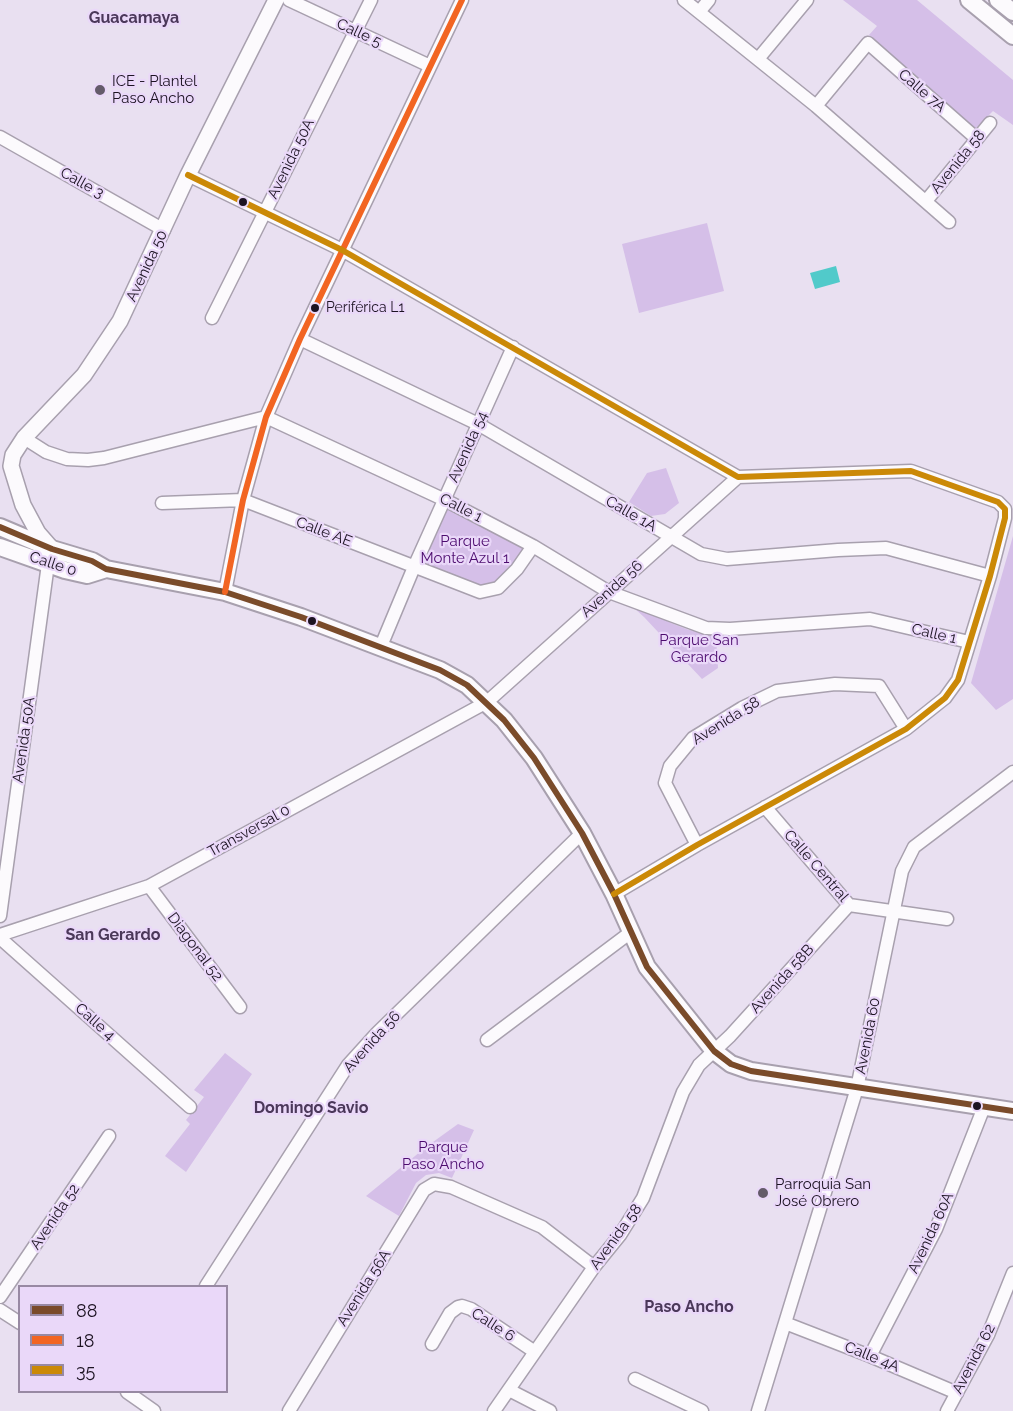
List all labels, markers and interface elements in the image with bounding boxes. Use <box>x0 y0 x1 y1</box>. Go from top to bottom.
district label: Guacamaya <box>89 8 179 28</box>
street label: Calle 5 <box>334 15 384 51</box>
street label: Calle 7A <box>895 66 949 116</box>
place label: ICE - Plantel Paso Ancho <box>112 72 197 107</box>
marker: ICE - Plantel Paso Ancho <box>93 83 107 97</box>
street label: Avenida 50A <box>264 116 318 202</box>
street label: Avenida 58 <box>927 127 989 197</box>
street label: Calle 3 <box>57 164 107 202</box>
unlabelled marker <box>237 196 249 208</box>
street label: Avenida 50 <box>123 227 171 305</box>
place label: Periférica L1 <box>326 300 404 316</box>
marker: Periférica L1 <box>309 302 321 314</box>
street label: Avenida 54 <box>444 409 492 485</box>
street label: Calle 1 <box>437 490 485 526</box>
street label: Calle 1A <box>602 492 660 536</box>
street label: Calle AE <box>293 513 355 551</box>
park label: Parque Monte Azul 1 <box>421 532 509 567</box>
street label: Calle 0 <box>27 548 79 580</box>
street label: Avenida 56 <box>577 557 647 621</box>
unlabelled marker <box>306 615 318 627</box>
street label: Calle 1 <box>910 620 958 648</box>
park label: Parque San Gerardo <box>659 631 739 666</box>
street label: Avenida 58 <box>689 693 763 749</box>
street label: Avenida 50A <box>9 696 39 784</box>
street label: Transversal 0 <box>205 801 293 861</box>
street label: Calle Central <box>780 826 852 906</box>
street label: Diagonal 52 <box>163 909 227 985</box>
district label: San Gerardo <box>65 925 161 945</box>
street label: Avenida 58B <box>746 941 818 1017</box>
street label: Avenida 60 <box>852 996 884 1076</box>
street label: Calle 4 <box>71 999 119 1045</box>
street label: Avenida 56 <box>340 1007 404 1077</box>
district label: Domingo Savio <box>254 1098 368 1118</box>
unlabelled marker <box>971 1100 983 1112</box>
park label: Parque Paso Ancho <box>402 1138 484 1173</box>
place label: Parroquia San José Obrero <box>775 1175 871 1210</box>
street label: Avenida 52 <box>26 1181 84 1253</box>
marker: Parroquia San José Obrero <box>756 1186 770 1200</box>
street label: Avenida 60A <box>904 1189 958 1277</box>
street label: Avenida 58 <box>586 1201 646 1273</box>
street label: Avenida 56A <box>333 1246 395 1330</box>
legend <box>18 1285 228 1393</box>
district label: Paso Ancho <box>644 1297 734 1317</box>
text: 88 <box>76 1300 97 1321</box>
street label: Calle 6 <box>468 1304 518 1346</box>
street label: Avenida 62 <box>949 1321 999 1397</box>
text: 18 <box>76 1330 94 1351</box>
street label: Calle 4A <box>842 1338 902 1376</box>
text: 35 <box>76 1360 95 1381</box>

